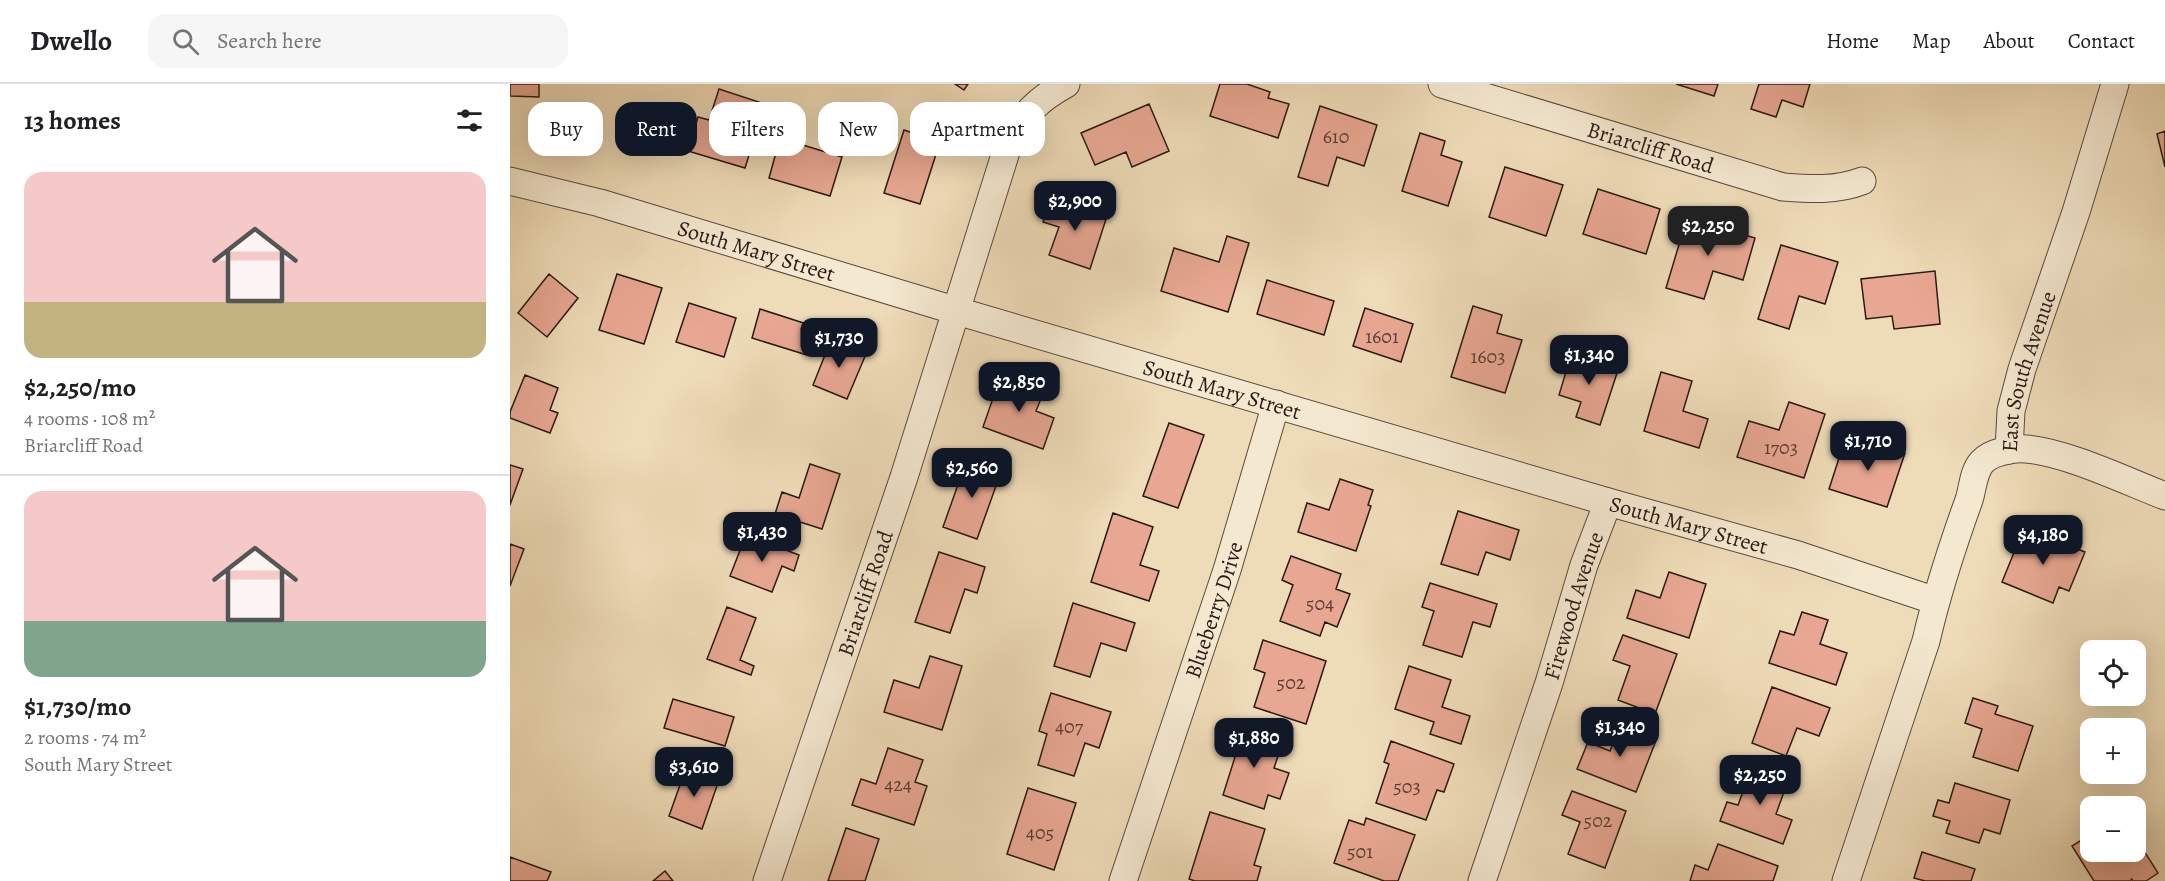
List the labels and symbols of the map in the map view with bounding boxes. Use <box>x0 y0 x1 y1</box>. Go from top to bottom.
street label: Briarcliff Road <box>1583 115 1718 181</box>
house number: 610 <box>1323 123 1349 150</box>
pin: $2,900 <box>1026 181 1124 232</box>
pin: $2,250 <box>1659 206 1757 257</box>
street label: South Mary Street <box>674 213 839 289</box>
street label: East South Avenue <box>1995 287 2064 453</box>
pin: $1,730 <box>790 318 888 369</box>
house number: 1601 <box>1365 323 1399 350</box>
pin: $1,340 <box>1540 335 1638 386</box>
house number: 1603 <box>1470 343 1506 370</box>
street label: South Mary Street <box>1139 352 1304 427</box>
pin: $2,850 <box>970 362 1068 413</box>
pin: $1,710 <box>1819 421 1917 472</box>
house number: 1703 <box>1764 434 1798 461</box>
pin: $2,560 <box>923 448 1021 499</box>
street label: South Mary Street <box>1606 489 1771 562</box>
pin: $1,430 <box>713 512 811 563</box>
pin: $4,180 <box>1994 515 2092 566</box>
street label: Briarcliff Road <box>830 526 901 660</box>
street label: Firewood Avenue <box>1537 527 1611 684</box>
street label: Blueberry Drive <box>1178 538 1251 682</box>
house number: 504 <box>1306 590 1334 617</box>
house number: 502 <box>1277 669 1306 696</box>
pin: $1,340 <box>1571 707 1669 758</box>
house number: 407 <box>1055 713 1084 740</box>
pin: $1,880 <box>1205 718 1303 769</box>
pin: $3,610 <box>645 747 743 798</box>
pin: $2,250 <box>1711 755 1809 806</box>
house number: 424 <box>884 771 912 798</box>
house number: 503 <box>1393 773 1421 800</box>
house number: 502 <box>1584 807 1613 834</box>
house number: 405 <box>1026 819 1054 846</box>
house number: 501 <box>1347 838 1373 865</box>

